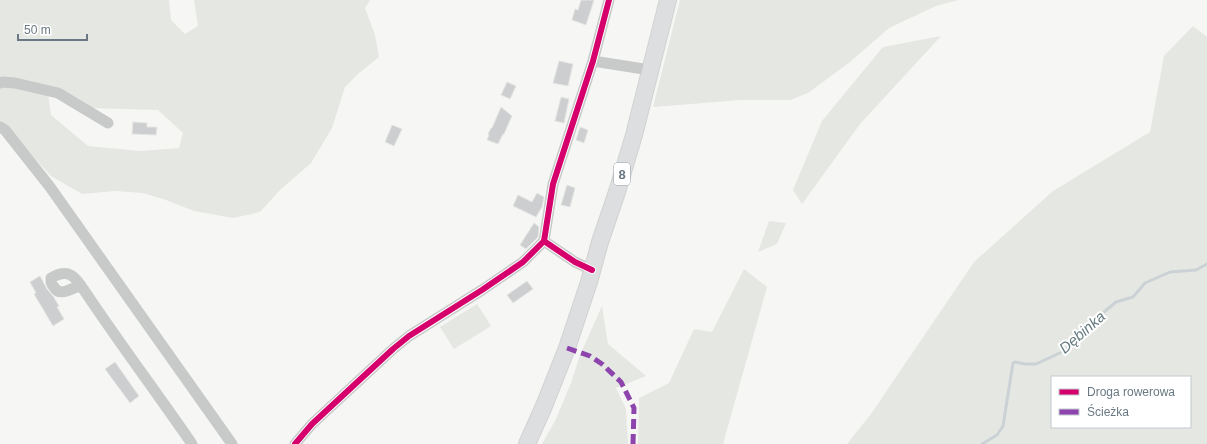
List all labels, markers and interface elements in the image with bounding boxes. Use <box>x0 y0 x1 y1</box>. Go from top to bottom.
scale bar <box>18 16 87 42</box>
text: 50 m <box>24 23 51 37</box>
road number: 8 <box>614 163 630 185</box>
water label: Dębinka <box>1056 308 1108 356</box>
legend <box>1051 376 1191 428</box>
text: Droga rowerowa <box>1087 385 1175 399</box>
text: Ścieżka <box>1087 404 1129 419</box>

